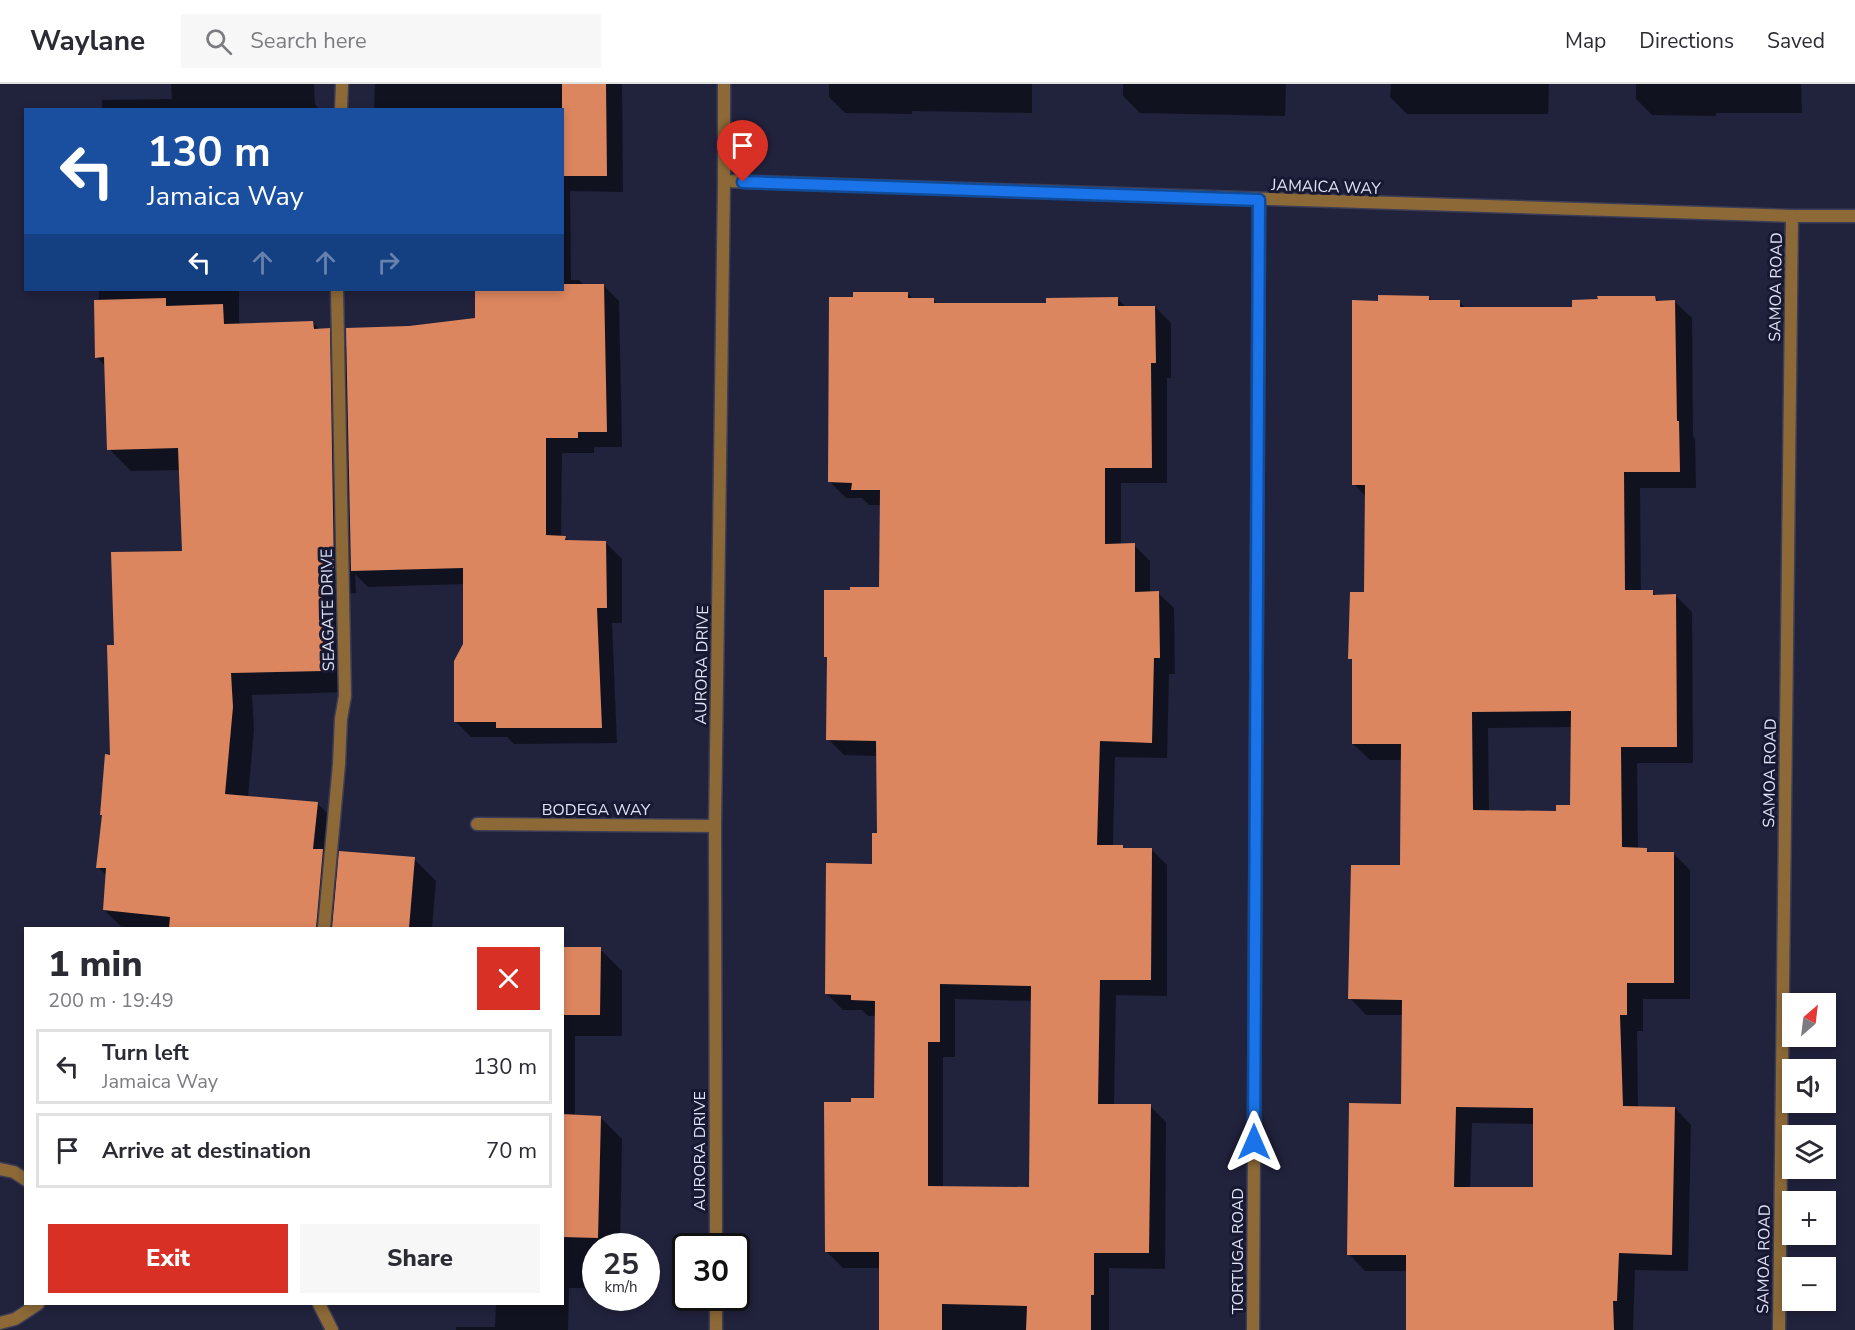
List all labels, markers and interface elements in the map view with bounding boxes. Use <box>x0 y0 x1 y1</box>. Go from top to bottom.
search box <box>181 14 601 68</box>
text: Waylane <box>30 22 145 60</box>
icon: search <box>202 25 235 58</box>
text: Search here <box>250 26 367 56</box>
text: Map <box>1565 27 1606 55</box>
text: Directions <box>1639 27 1734 55</box>
text: Saved <box>1767 27 1825 55</box>
pin <box>717 120 768 182</box>
text: 130 m <box>147 124 271 181</box>
icon: arrive <box>726 129 759 162</box>
icon: left <box>48 132 126 210</box>
street label: JAMAICA WAY <box>1270 174 1382 200</box>
text: Jamaica Way <box>147 178 304 215</box>
street label: SAMOA ROAD <box>1764 232 1788 342</box>
icon: left <box>183 246 216 279</box>
icon: ahead <box>246 246 279 279</box>
icon: ahead <box>309 246 342 279</box>
icon: right <box>372 246 405 279</box>
street label: SEAGATE DRIVE <box>316 549 340 671</box>
street label: AURORA DRIVE <box>690 605 714 725</box>
street label: SAMOA ROAD <box>1758 718 1782 828</box>
street label: BODEGA WAY <box>542 799 651 821</box>
text: 1 min <box>48 940 143 989</box>
button: close <box>477 947 540 1010</box>
text: 200 m · 19:49 <box>48 987 174 1014</box>
north arrow <box>1782 993 1836 1047</box>
map controls <box>1782 993 1836 1311</box>
text: Turn left <box>102 1038 189 1068</box>
icon: left <box>51 1050 84 1083</box>
text: 130 m <box>473 1052 537 1082</box>
button: sound <box>1782 1059 1836 1113</box>
text: Jamaica Way <box>102 1068 218 1095</box>
street label: AURORA DRIVE <box>689 1091 711 1211</box>
position arrow <box>1222 1110 1286 1174</box>
button: layers <box>1782 1125 1836 1179</box>
icon: arrive <box>51 1134 84 1167</box>
text: Arrive at destination <box>102 1136 311 1166</box>
text: 70 m <box>486 1136 537 1166</box>
street label: TORTUGA ROAD <box>1227 1188 1249 1314</box>
button: + <box>1782 1191 1836 1245</box>
street label: SAMOA ROAD <box>1752 1204 1776 1314</box>
button: Exit <box>48 1224 288 1293</box>
button: Share <box>300 1224 540 1293</box>
speed limit sign: 30 <box>672 1233 750 1311</box>
text: 25 <box>603 1244 639 1285</box>
button: − <box>1782 1257 1836 1311</box>
text: km/h <box>604 1277 638 1297</box>

